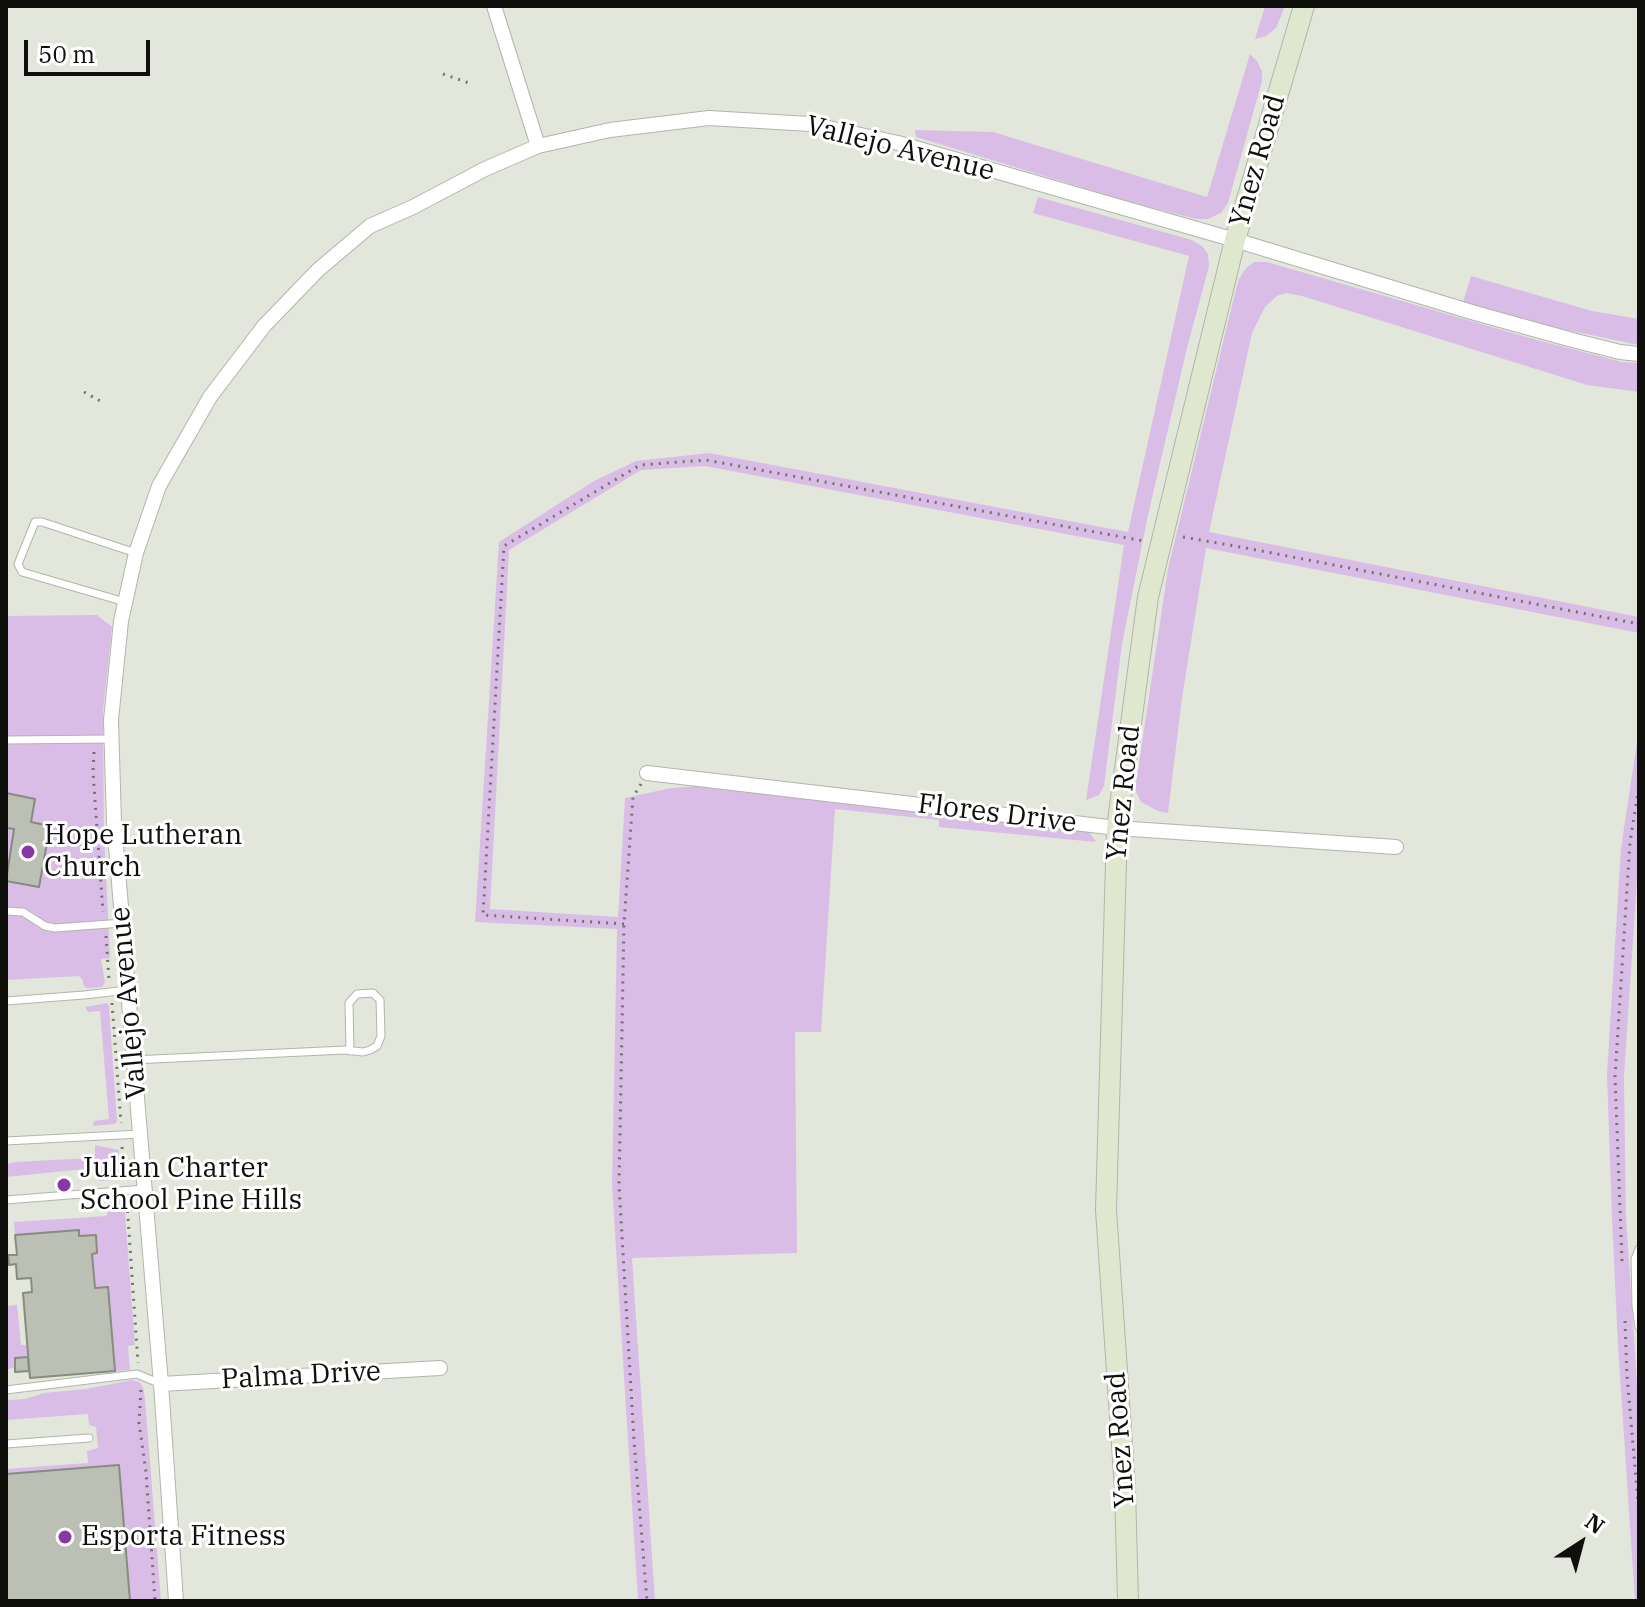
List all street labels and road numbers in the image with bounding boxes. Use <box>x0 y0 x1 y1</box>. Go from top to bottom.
street label: Ynez Road <box>1223 91 1293 231</box>
street label: Vallejo Avenue <box>802 109 998 189</box>
street label: Ynez Road <box>1100 723 1148 863</box>
street label: Flores Drive <box>916 788 1078 840</box>
street label: Vallejo Avenue <box>104 905 154 1101</box>
street label: Palma Drive <box>220 1355 382 1397</box>
street label: Ynez Road <box>1099 1371 1143 1509</box>

